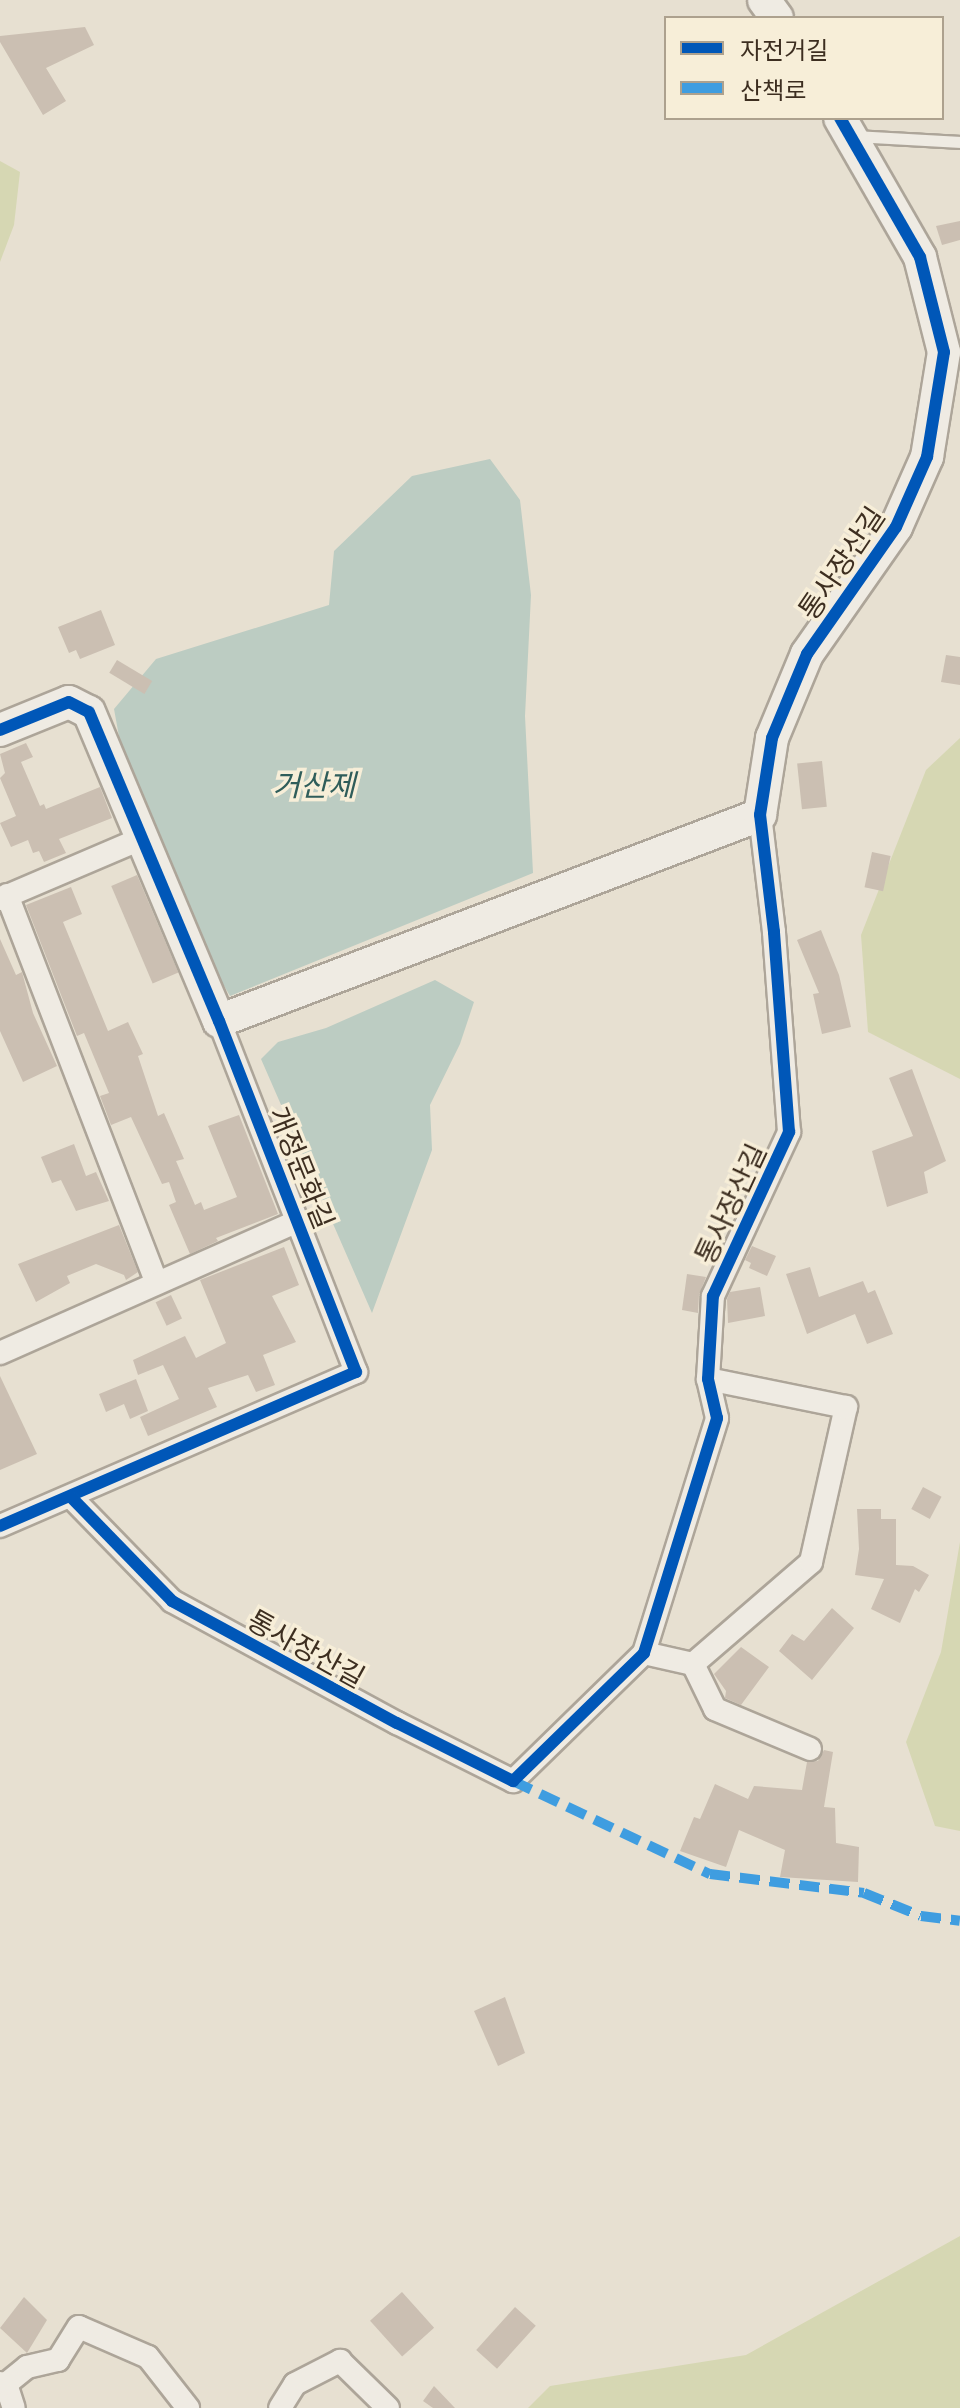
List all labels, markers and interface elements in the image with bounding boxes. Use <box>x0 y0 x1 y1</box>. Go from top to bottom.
legend <box>664 16 944 120</box>
text: 자전거길 <box>740 31 828 66</box>
text: 산책로 <box>740 71 806 106</box>
street label: 통사장산길 <box>790 499 890 625</box>
water label: 거산제 <box>273 765 355 801</box>
street label: 개정문화길 <box>263 1101 343 1233</box>
street label: 통사장산길 <box>687 1138 771 1268</box>
street label: 통사장산길 <box>243 1601 371 1693</box>

